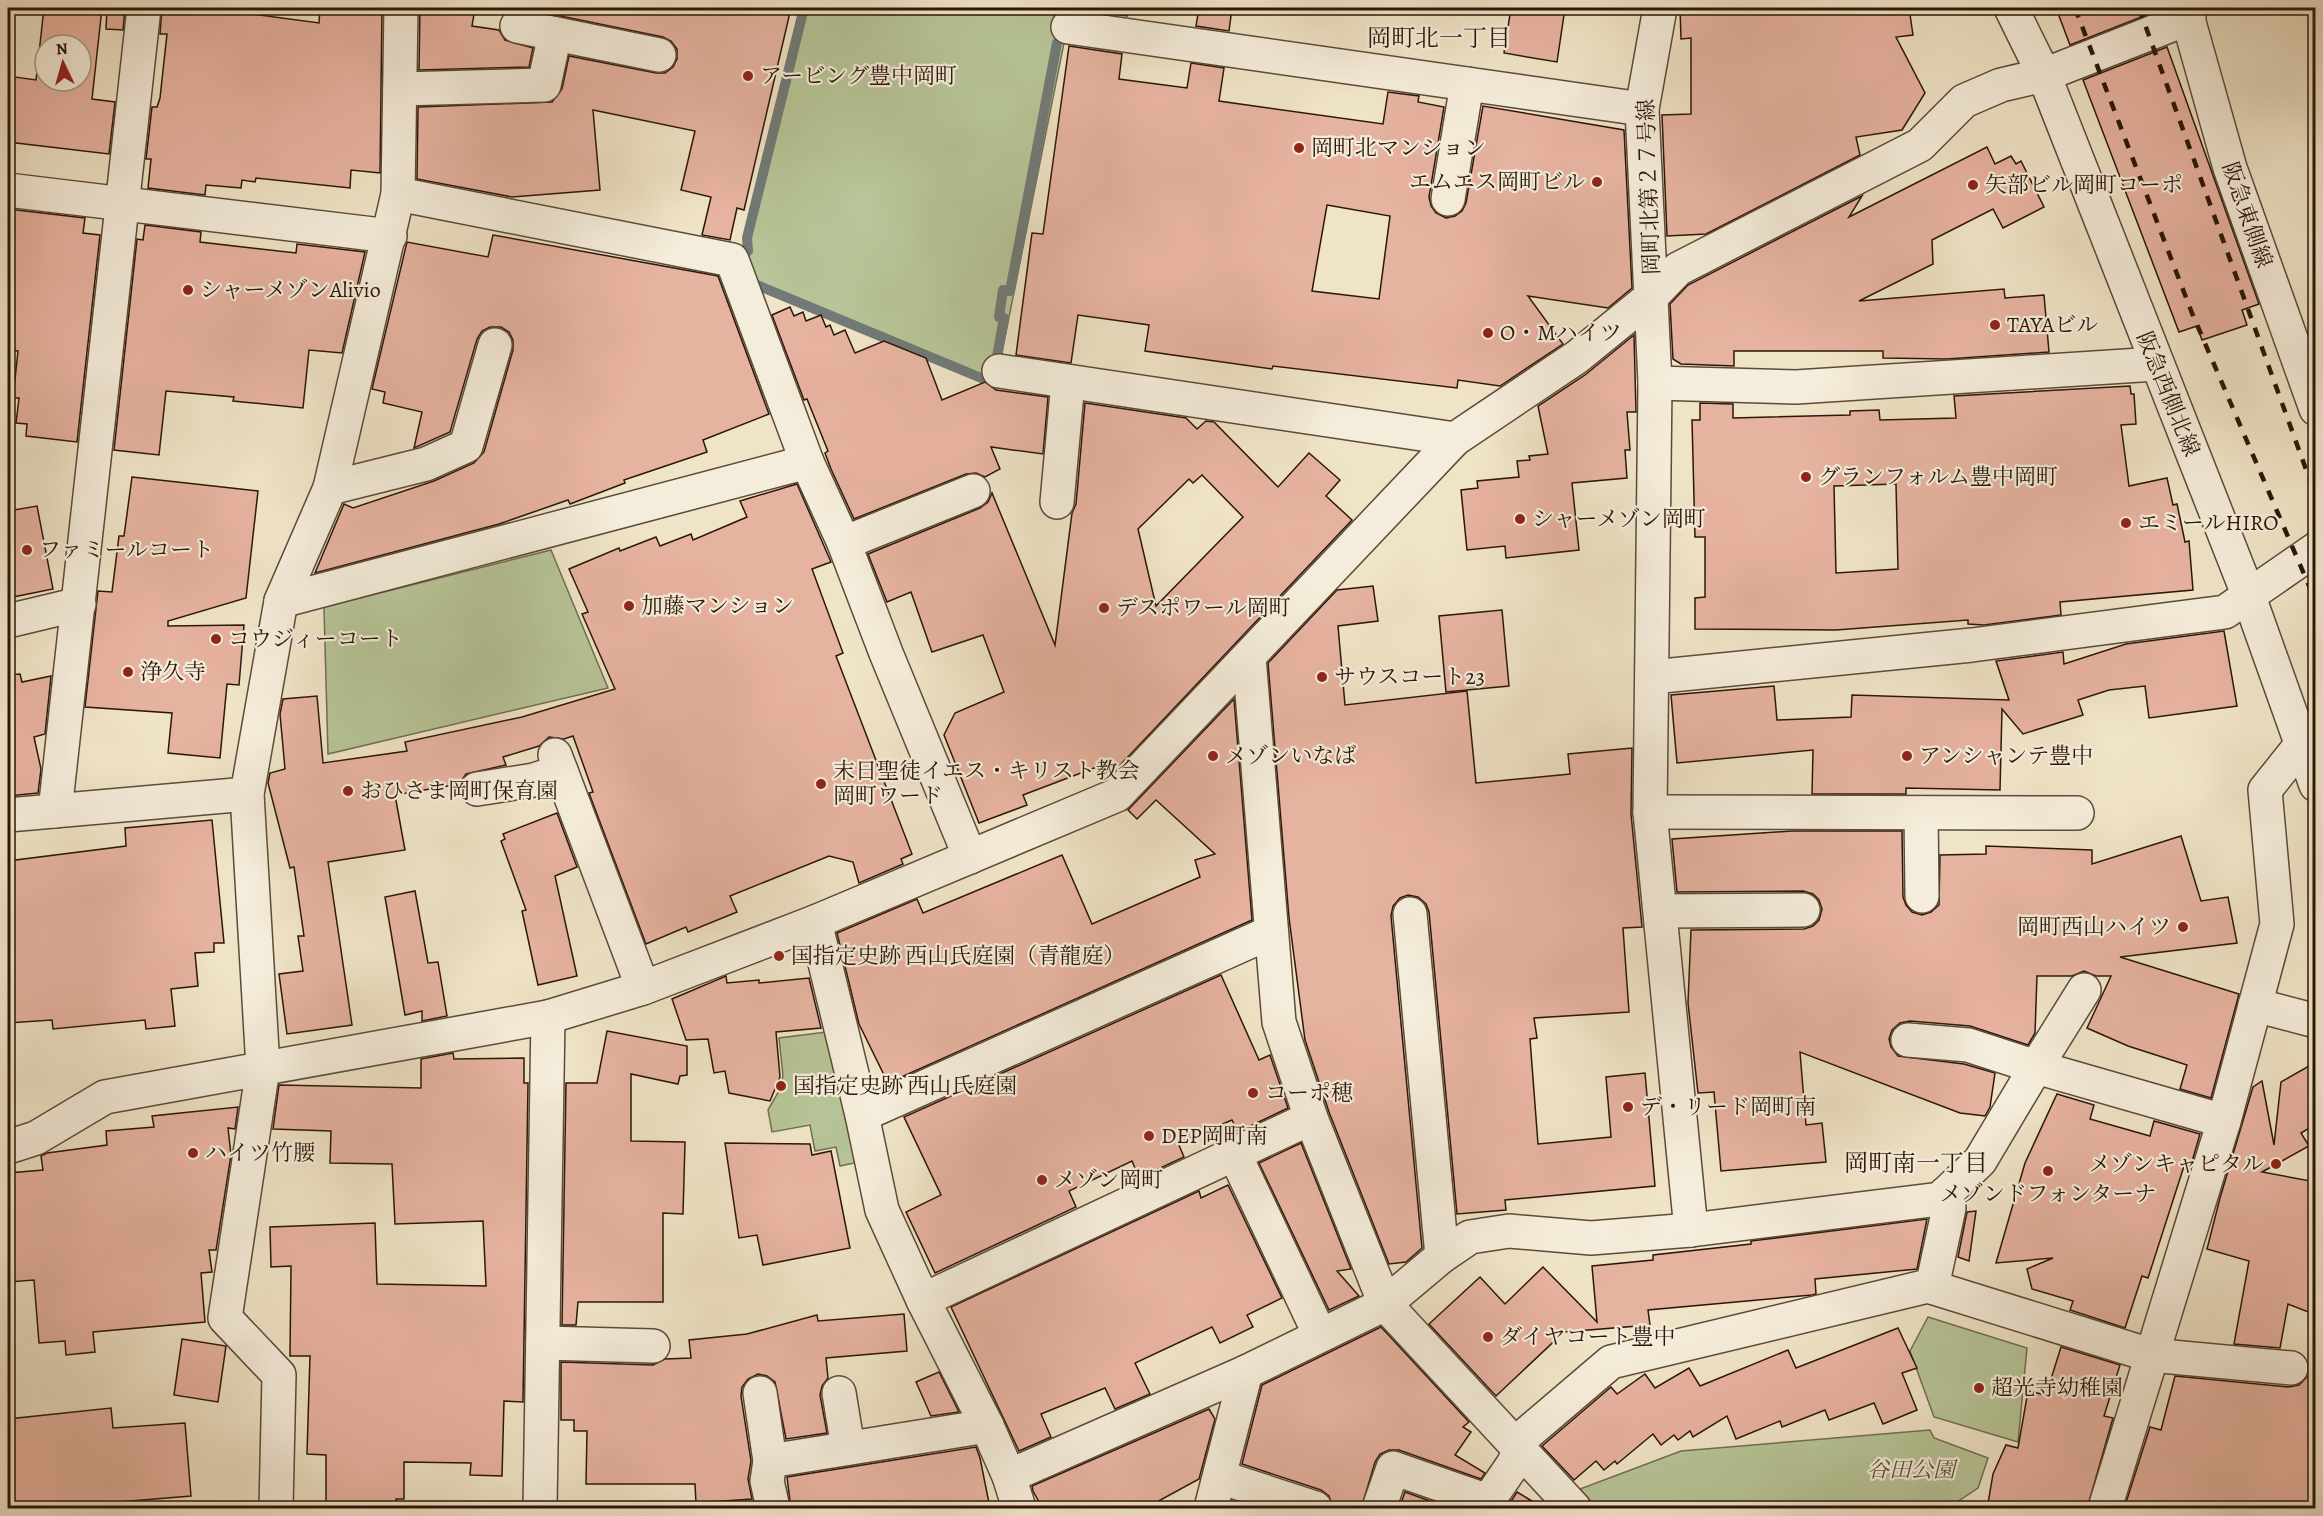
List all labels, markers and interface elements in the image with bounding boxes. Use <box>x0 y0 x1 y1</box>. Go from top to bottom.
district label: 岡町北一丁目 <box>1367 22 1511 54</box>
north arrow <box>33 33 93 93</box>
text: N <box>55 38 69 61</box>
place label: アービング豊中岡町 <box>760 61 957 91</box>
marker: アービング豊中岡町 <box>741 69 755 83</box>
street label: 岡町北第２７号線 <box>1631 99 1667 275</box>
place label: 岡町北マンション <box>1311 133 1486 163</box>
marker: 岡町北マンション <box>1292 141 1306 155</box>
street label: 阪急東側線 <box>2215 158 2279 272</box>
place label: エムエス岡町ビル <box>1409 167 1585 197</box>
place label: 矢部ビル岡町コーポ <box>1985 170 2183 200</box>
marker: エムエス岡町ビル <box>1590 175 1604 189</box>
marker: 矢部ビル岡町コーポ <box>1966 178 1980 192</box>
place label: シャーメゾンAlivio <box>200 275 381 305</box>
marker: シャーメゾンAlivio <box>181 283 195 297</box>
place label: TAYAビル <box>2007 310 2098 340</box>
place label: O・Mハイツ <box>1500 318 1622 348</box>
marker: TAYAビル <box>1988 318 2002 332</box>
marker: O・Mハイツ <box>1481 326 1495 340</box>
street label: 阪急西側北線 <box>2129 327 2207 461</box>
place label: グランフォルム豊中岡町 <box>1818 462 2058 492</box>
marker: グランフォルム豊中岡町 <box>1799 470 1813 484</box>
place label: シャーメゾン岡町 <box>1532 504 1706 534</box>
place label: エミールHIRO <box>2138 508 2279 538</box>
marker: シャーメゾン岡町 <box>1513 512 1527 526</box>
marker: エミールHIRO <box>2119 516 2133 530</box>
place label: ファミールコート <box>39 535 214 565</box>
marker: ファミールコート <box>20 543 34 557</box>
place label: 加藤マンション <box>641 591 794 621</box>
place label: デスポワール岡町 <box>1116 593 1291 623</box>
marker: 加藤マンション <box>622 599 636 613</box>
marker: デスポワール岡町 <box>1097 601 1111 615</box>
place label: コウジィーコート <box>228 624 403 654</box>
marker: コウジィーコート <box>209 632 223 646</box>
place label: 浄久寺 <box>140 657 206 687</box>
place label: サウスコート23 <box>1334 662 1485 692</box>
marker: 浄久寺 <box>121 665 135 679</box>
marker: サウスコート23 <box>1315 670 1329 684</box>
place label: メゾンいなば <box>1225 741 1356 771</box>
place label: アンシャンテ豊中 <box>1919 741 2093 771</box>
marker: メゾンいなば <box>1206 749 1220 763</box>
marker: アンシャンテ豊中 <box>1900 749 1914 763</box>
place label: 末日聖徒イエス・キリスト教会 岡町ワード <box>833 756 1140 811</box>
place label: おひさま岡町保育園 <box>360 776 558 806</box>
marker: 末日聖徒イエス・キリスト教会 岡町ワード <box>814 777 828 791</box>
marker: おひさま岡町保育園 <box>341 784 355 798</box>
place label: 岡町西山ハイツ <box>2017 912 2171 942</box>
marker: 岡町西山ハイツ <box>2176 920 2190 934</box>
place label: 国指定史跡 西山氏庭園（青龍庭） <box>791 941 1125 971</box>
marker: 国指定史跡 西山氏庭園（青龍庭） <box>772 949 786 963</box>
place label: 国指定史跡 西山氏庭園 <box>793 1071 1017 1101</box>
place label: コーポ穂 <box>1265 1078 1353 1108</box>
marker: 国指定史跡 西山氏庭園 <box>774 1079 788 1093</box>
marker: コーポ穂 <box>1246 1086 1260 1100</box>
place label: デ・リード岡町南 <box>1640 1092 1816 1122</box>
marker: デ・リード岡町南 <box>1621 1100 1635 1114</box>
place label: DEP岡町南 <box>1161 1121 1268 1151</box>
marker: DEP岡町南 <box>1142 1129 1156 1143</box>
place label: ハイツ竹腰 <box>205 1138 315 1168</box>
marker: ハイツ竹腰 <box>186 1146 200 1160</box>
district label: 岡町南一丁目 <box>1844 1147 1988 1179</box>
place label: メゾンキャピタル <box>2089 1149 2264 1179</box>
marker: メゾンキャピタル <box>2269 1157 2283 1171</box>
marker: メゾンドフォンターナ <box>2041 1164 2055 1178</box>
place label: メゾン岡町 <box>1054 1165 1163 1195</box>
marker: メゾン岡町 <box>1035 1173 1049 1187</box>
place label: メゾンドフォンターナ <box>1940 1179 2156 1209</box>
place label: ダイヤコート豊中 <box>1500 1322 1676 1352</box>
marker: ダイヤコート豊中 <box>1481 1330 1495 1344</box>
place label: 超光寺幼稚園 <box>1991 1373 2123 1403</box>
marker: 超光寺幼稚園 <box>1972 1381 1986 1395</box>
park label: 谷田公園 <box>1867 1455 1958 1485</box>

